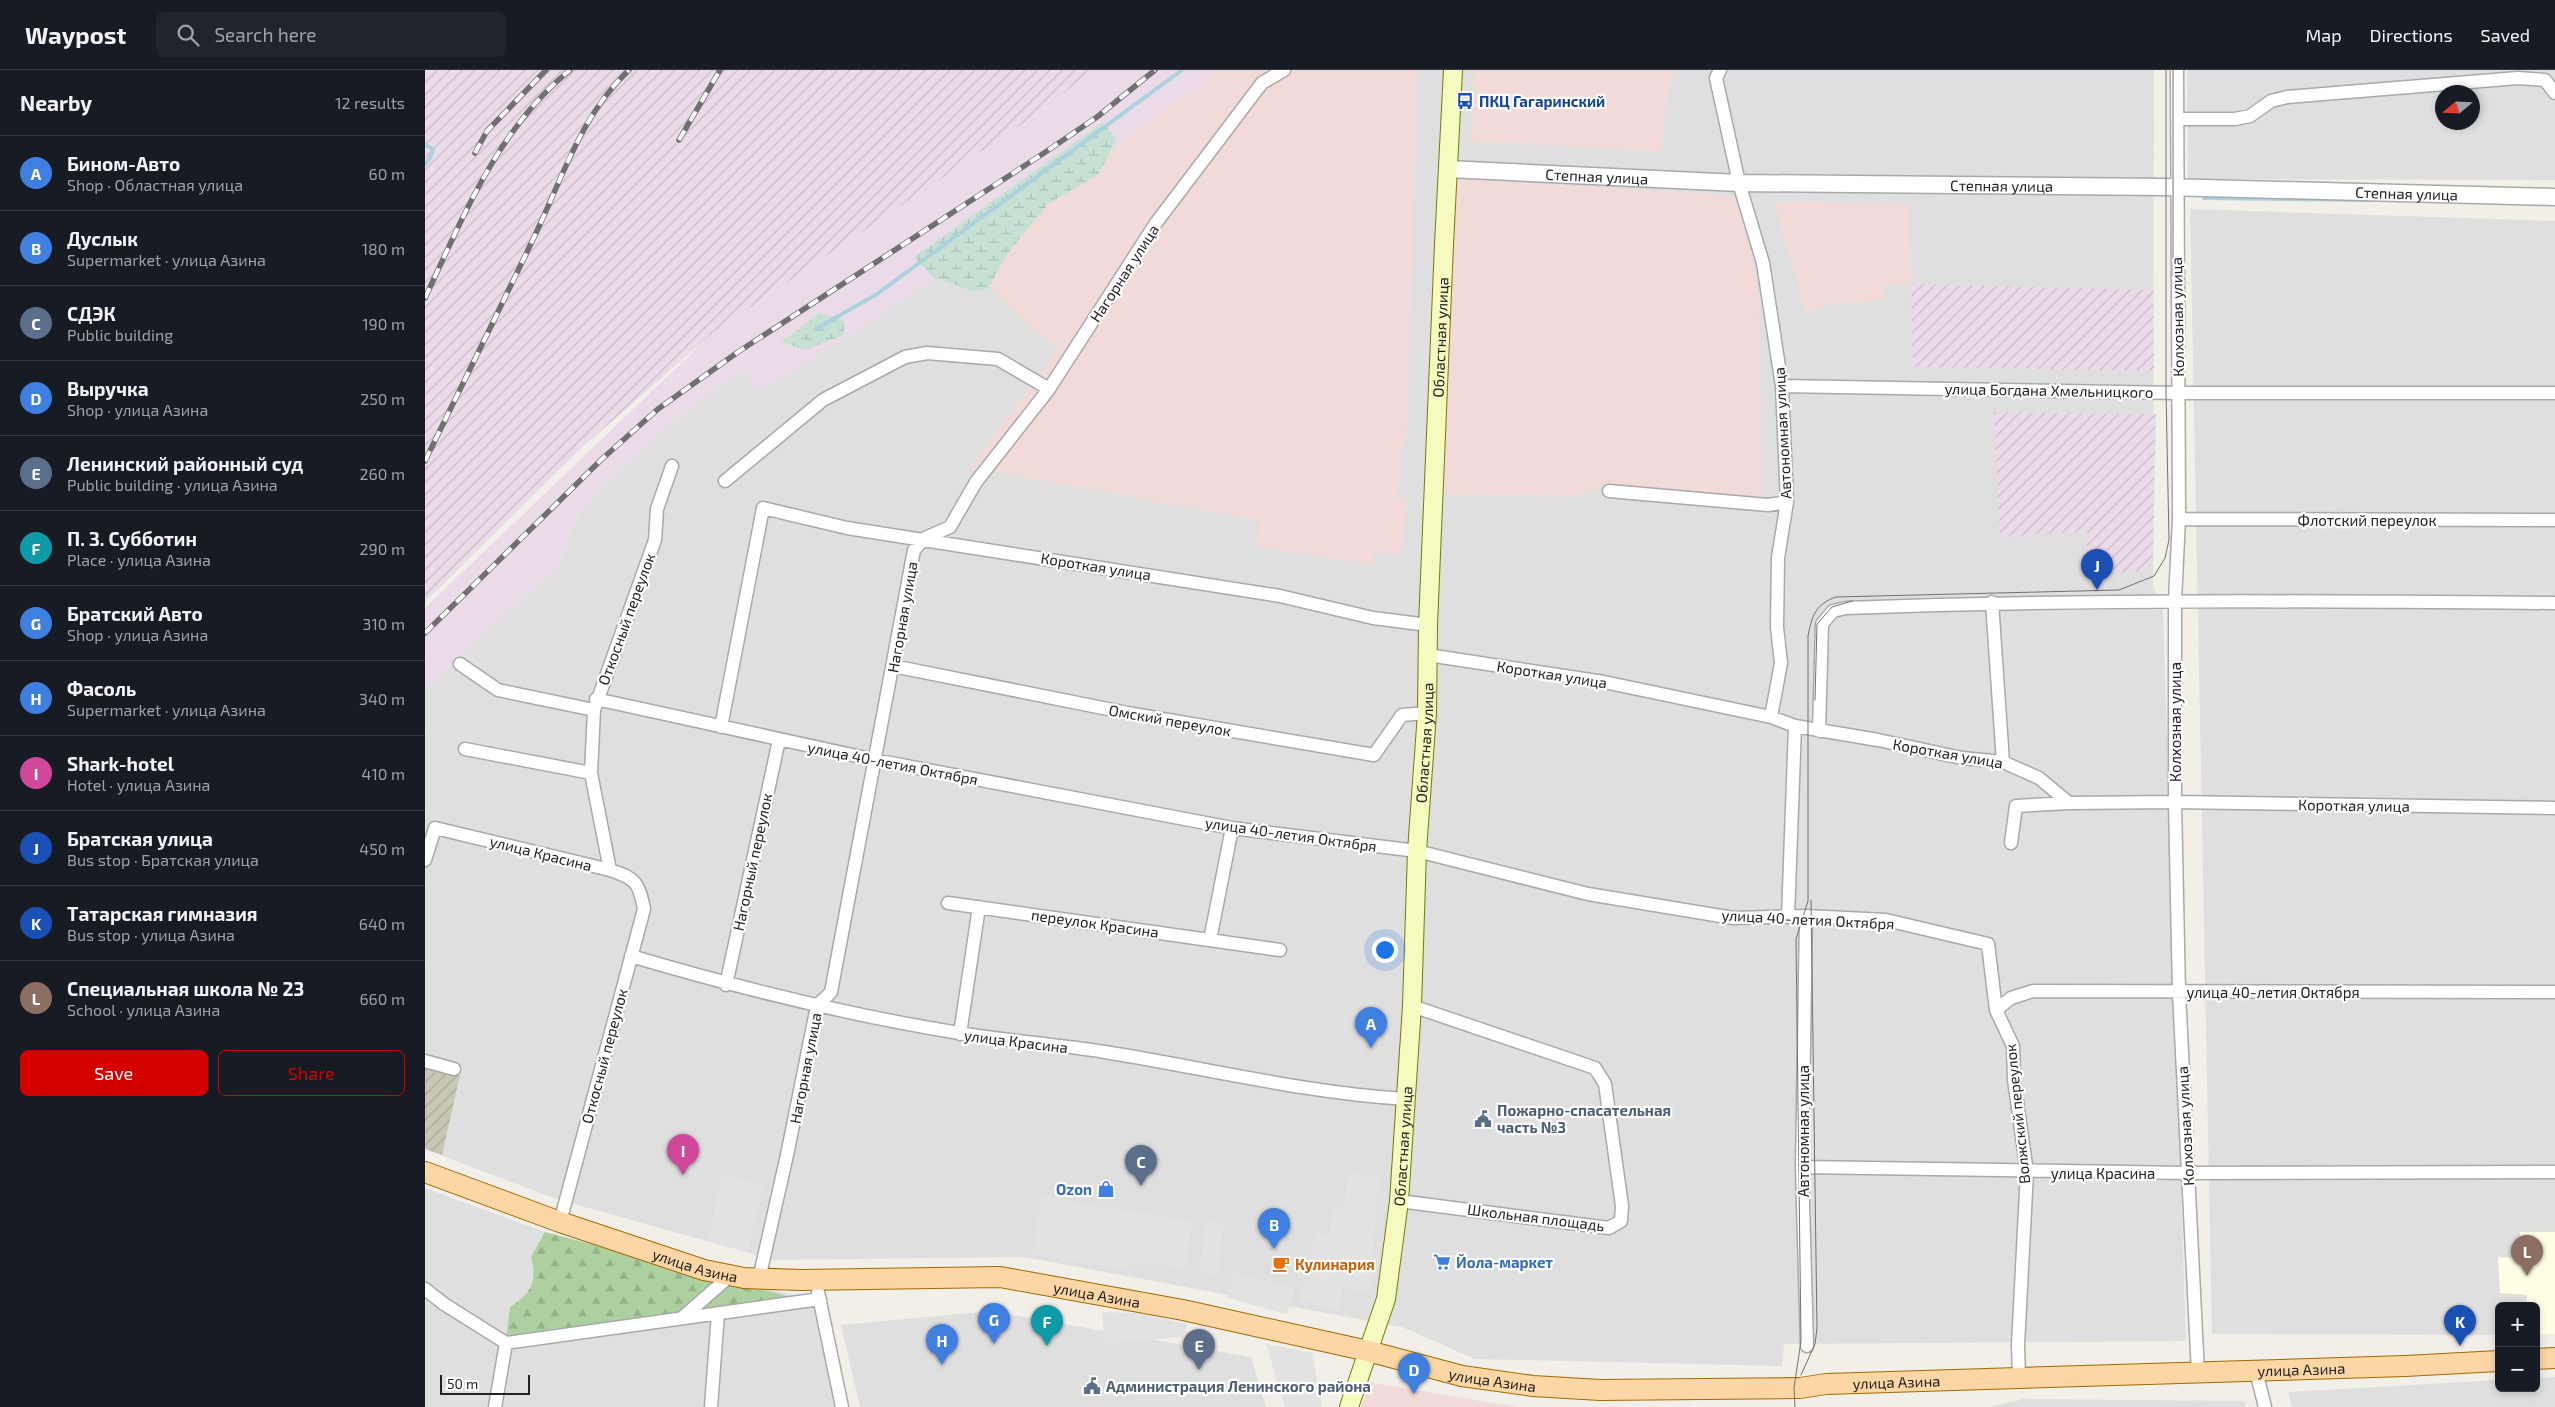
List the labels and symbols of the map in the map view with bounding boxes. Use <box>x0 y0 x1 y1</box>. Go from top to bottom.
north arrow <box>2435 85 2480 130</box>
bus stop icon: ПКЦ Гагаринский <box>1455 91 1475 111</box>
place label: ПКЦ Гагаринский <box>1479 92 1605 110</box>
street label: Степная улица <box>1545 165 1649 188</box>
street label: Степная улица <box>1950 176 2053 196</box>
street label: Степная улица <box>2355 183 2458 204</box>
street label: Нагорная улица <box>1086 221 1163 326</box>
street label: Колхозная улица <box>2167 257 2188 377</box>
street label: Областная улица <box>1429 277 1452 398</box>
street label: Автономная улица <box>1770 366 1795 500</box>
street label: улица Богдана Хмельницкого <box>1944 379 2154 402</box>
street label: Флотский переулок <box>2298 511 2436 530</box>
street label: Короткая улица <box>1039 548 1153 585</box>
pin: J <box>2081 549 2113 590</box>
street label: Откосный переулок <box>594 551 659 688</box>
street label: Нагорная улица <box>883 560 922 674</box>
street label: Короткая улица <box>1495 656 1609 693</box>
street label: Колхозная улица <box>2166 662 2185 782</box>
street label: Областная улица <box>1412 682 1437 804</box>
street label: Омский переулок <box>1107 700 1232 741</box>
street label: Короткая улица <box>1891 734 2005 773</box>
street label: улица 40-летия Октября <box>806 738 980 789</box>
street label: Нагорный переулок <box>729 792 776 933</box>
street label: Короткая улица <box>2298 795 2410 816</box>
street label: улица 40-летия Октября <box>1204 813 1378 856</box>
street label: улица Красина <box>488 832 594 875</box>
street label: переулок Красина <box>1030 905 1160 942</box>
street label: улица 40-летия Октября <box>1721 905 1895 934</box>
your location <box>1372 937 1398 963</box>
street label: улица 40-летия Октября <box>2186 983 2360 1002</box>
street label: Откосный переулок <box>577 987 632 1126</box>
pin: A <box>1355 1007 1387 1048</box>
street label: Нагорная улица <box>785 1011 826 1125</box>
street label: улица Красина <box>963 1026 1069 1057</box>
street label: Волжский переулок <box>2001 1043 2034 1185</box>
street label: Автономная улица <box>1794 1065 1813 1197</box>
street label: Колхозная улица <box>2173 1066 2198 1186</box>
street label: Областная улица <box>1389 1085 1416 1207</box>
place label: Пожарно-спасательная часть №3 <box>1497 1101 1671 1136</box>
public building icon: Пожарно-спасательная часть №3 <box>1473 1109 1493 1129</box>
pin: I <box>667 1134 699 1175</box>
pin: C <box>1125 1145 1157 1186</box>
street label: улица Красина <box>2051 1164 2155 1183</box>
shop icon: Ozon <box>1096 1179 1116 1199</box>
place label: Ozon <box>1056 1180 1092 1198</box>
street label: Школьная площадь <box>1466 1200 1606 1234</box>
pin: B <box>1258 1208 1290 1249</box>
pin: L <box>2511 1235 2543 1276</box>
street label: улица Азина <box>650 1244 739 1286</box>
supermarket icon: Йола-маркет <box>1432 1252 1452 1272</box>
place label: Йола-маркет <box>1456 1253 1553 1271</box>
cafe icon: Кулинария <box>1271 1254 1291 1274</box>
place label: Кулинария <box>1295 1255 1375 1273</box>
street label: улица Азина <box>1052 1278 1142 1311</box>
pin: G <box>978 1303 1010 1344</box>
pin: F <box>1031 1305 1063 1346</box>
pin: K <box>2444 1305 2476 1346</box>
pin: H <box>926 1324 958 1365</box>
pin: E <box>1183 1329 1215 1370</box>
pin: D <box>1398 1353 1430 1394</box>
street label: улица Азина <box>2257 1359 2346 1381</box>
street label: улица Азина <box>1447 1364 1537 1395</box>
street label: улица Азина <box>1852 1371 1941 1393</box>
scale bar <box>440 1372 530 1395</box>
public building icon: Администрация Ленинского района <box>1082 1376 1102 1396</box>
place label: Администрация Ленинского района <box>1106 1377 1371 1395</box>

